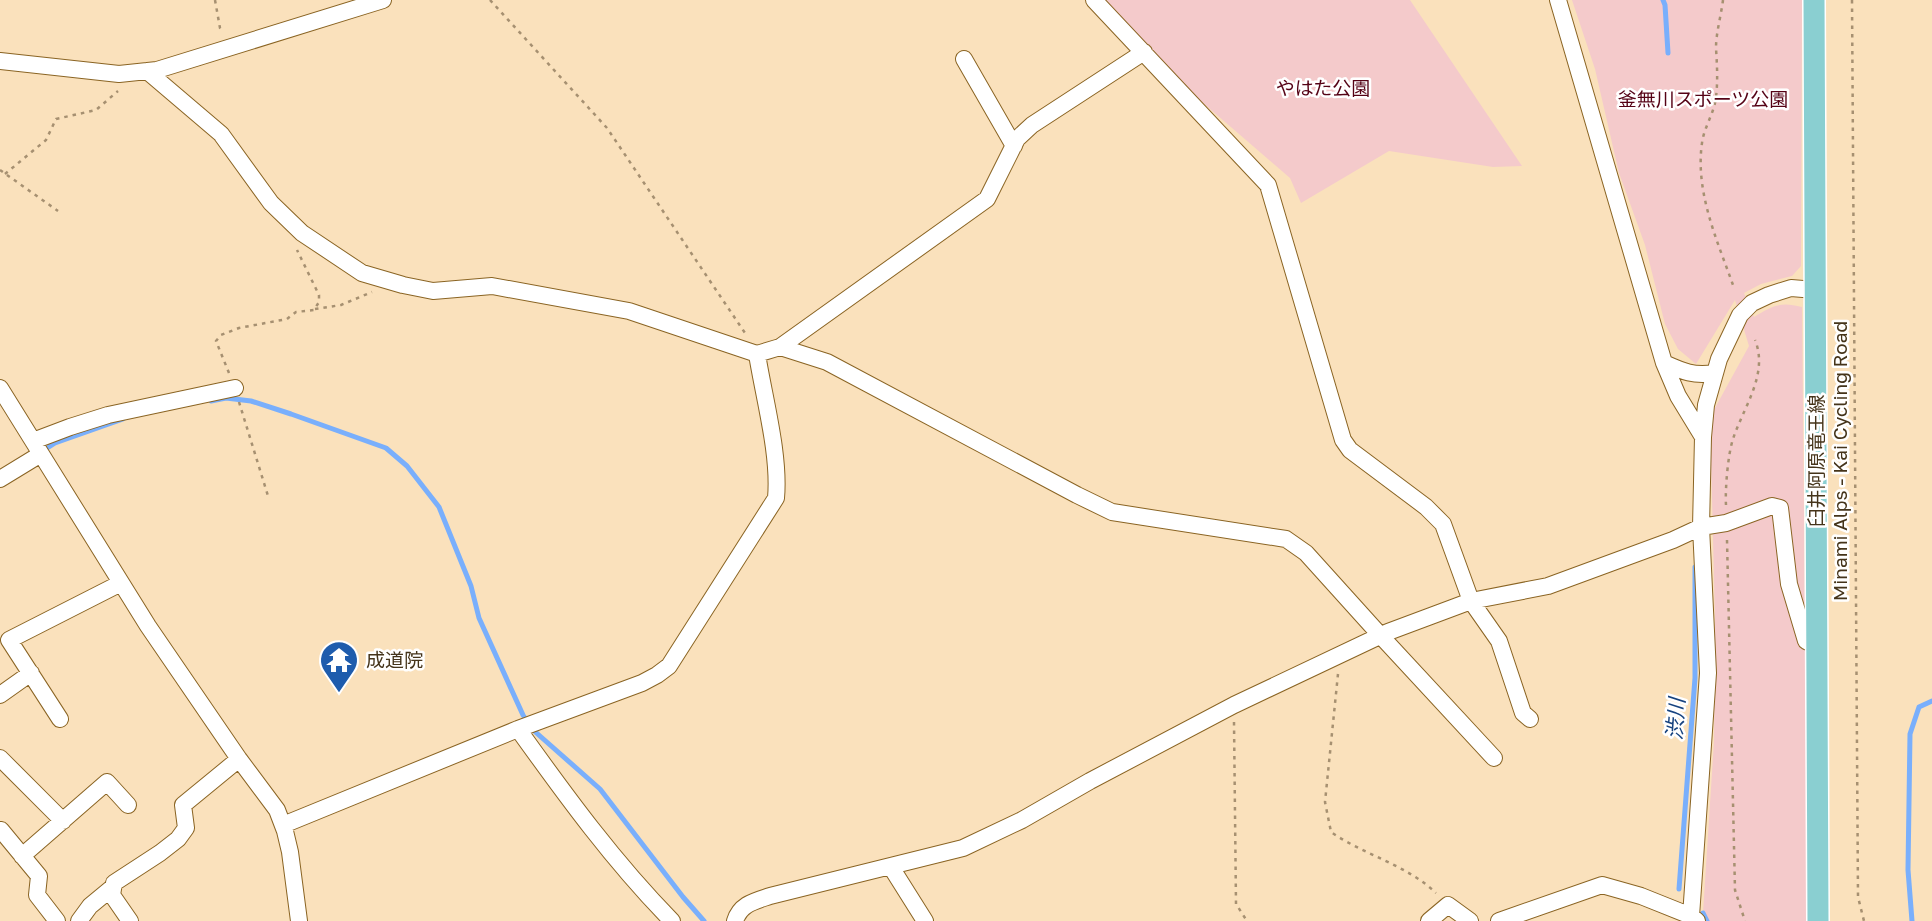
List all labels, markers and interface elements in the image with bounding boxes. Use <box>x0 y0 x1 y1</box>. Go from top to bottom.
park label: やはた公園 <box>1276 76 1370 99</box>
park label: 釜無川スポーツ公園 <box>1618 87 1788 110</box>
street label: Minami Alps - Kai Cycling Road <box>1828 321 1851 601</box>
street label: 臼井阿原竜王線 <box>1804 394 1827 528</box>
temple icon: 成道院 <box>318 639 360 694</box>
place label: 成道院 <box>366 648 423 671</box>
water label: 渋川 <box>1661 695 1690 741</box>

